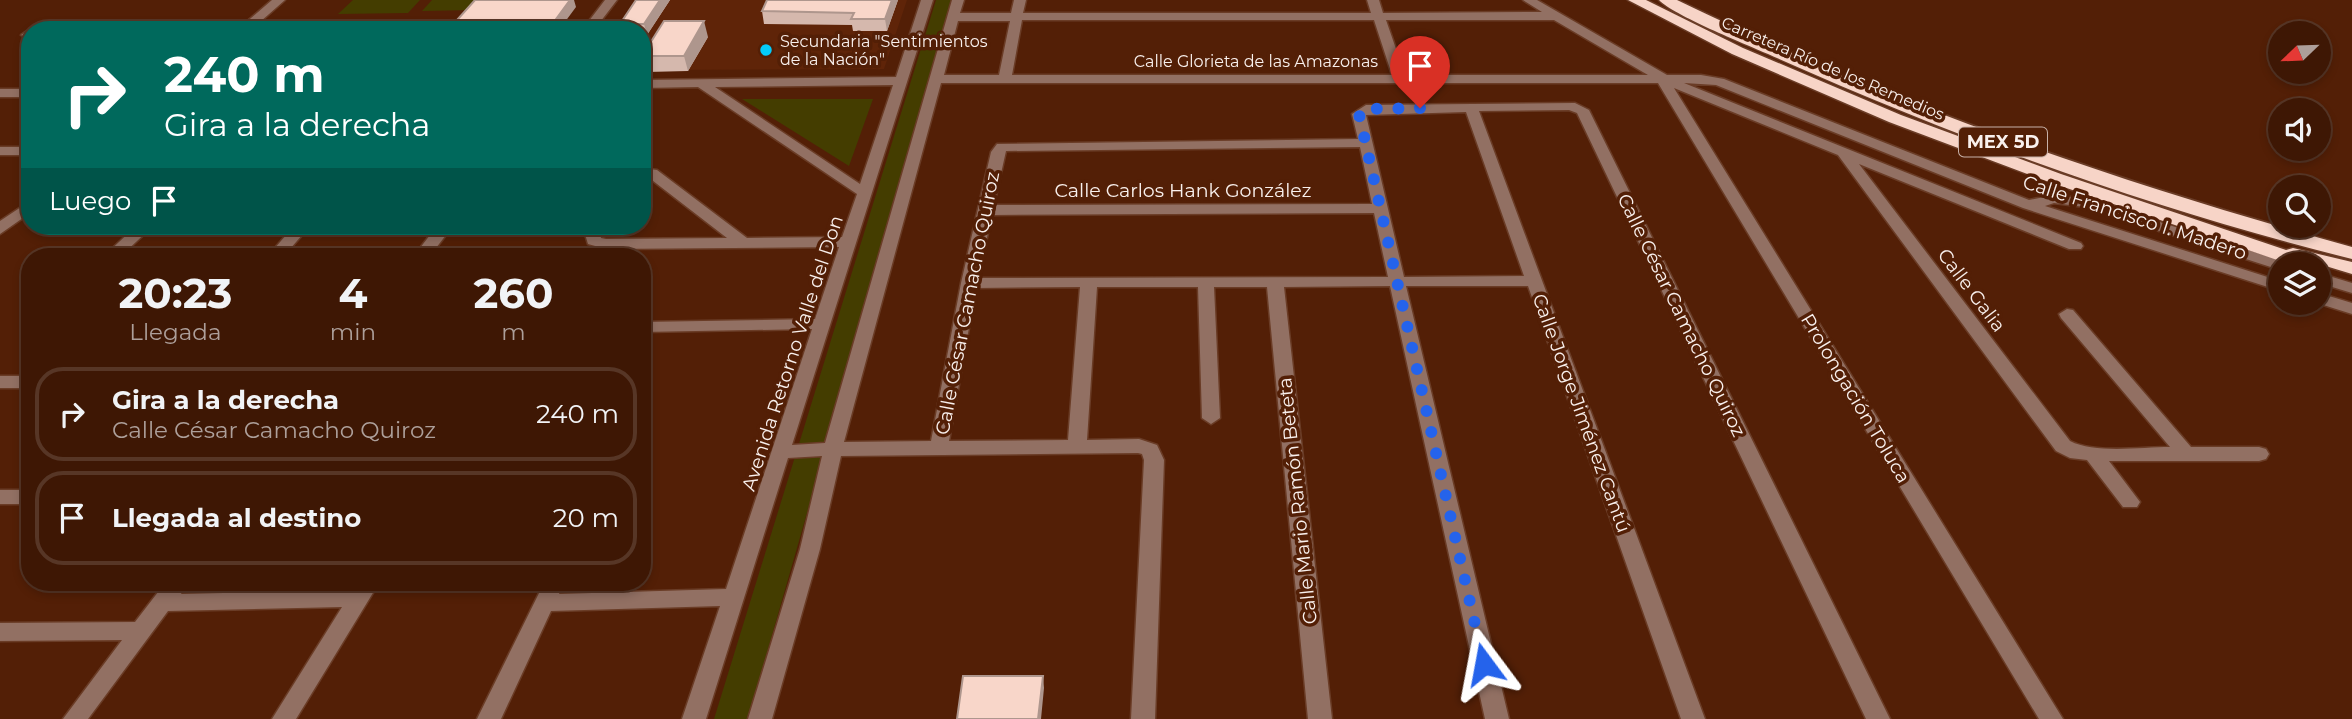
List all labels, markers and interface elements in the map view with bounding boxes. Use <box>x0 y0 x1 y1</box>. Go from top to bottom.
street label: Carretera Río de los Remedios <box>1719 13 1947 124</box>
north arrow <box>2268 21 2331 84</box>
map controls <box>2268 21 2331 315</box>
place label: Secundaria "Sentimientos de la Nación" <box>780 32 988 69</box>
pin <box>1390 36 1450 108</box>
marker: Secundaria "Sentimientos de la Nación" <box>758 42 774 58</box>
text: 240 m <box>164 45 325 104</box>
icon: arrive <box>1401 47 1439 85</box>
icon: right <box>49 49 140 140</box>
street label: Calle Glorieta de las Amazonas <box>1134 52 1378 71</box>
button: sound <box>2268 98 2331 161</box>
text: Gira a la derecha <box>164 105 430 144</box>
road number: MEX 5D <box>1959 127 2047 156</box>
street label: Calle César Camacho Quiroz <box>931 170 1004 437</box>
street label: Calle Francisco I. Madero <box>2020 170 2250 265</box>
button: search <box>2268 175 2331 238</box>
street label: Calle Carlos Hank González <box>1055 179 1311 202</box>
icon: arrive <box>145 182 183 220</box>
text: Luego <box>49 185 131 217</box>
street label: Calle César Camacho Quiroz <box>1613 190 1751 441</box>
street label: Avenida Retorno Valle del Don <box>737 212 848 494</box>
street label: Calle Galia <box>1933 244 2010 337</box>
button: layers <box>2268 252 2331 315</box>
text: 20:23 <box>118 267 232 319</box>
text: 4 <box>338 267 367 319</box>
text: 260 <box>473 267 554 319</box>
street label: Calle Jorge Jiménez Cantú <box>1528 291 1636 536</box>
street label: Prolongación Toluca <box>1796 309 1915 487</box>
text: Llegada <box>129 318 221 346</box>
text: min <box>330 318 376 346</box>
text: m <box>501 318 526 346</box>
street label: Calle Mario Ramón Beteta <box>1273 376 1322 625</box>
text: Gira a la derecha <box>112 384 339 416</box>
icon: right <box>53 395 91 433</box>
text: 240 m <box>536 398 619 430</box>
text: Calle César Camacho Quiroz <box>112 416 436 444</box>
icon: arrive <box>53 499 91 537</box>
text: Llegada al destino <box>112 502 361 534</box>
text: 20 m <box>553 502 619 534</box>
position arrow <box>1447 627 1521 701</box>

